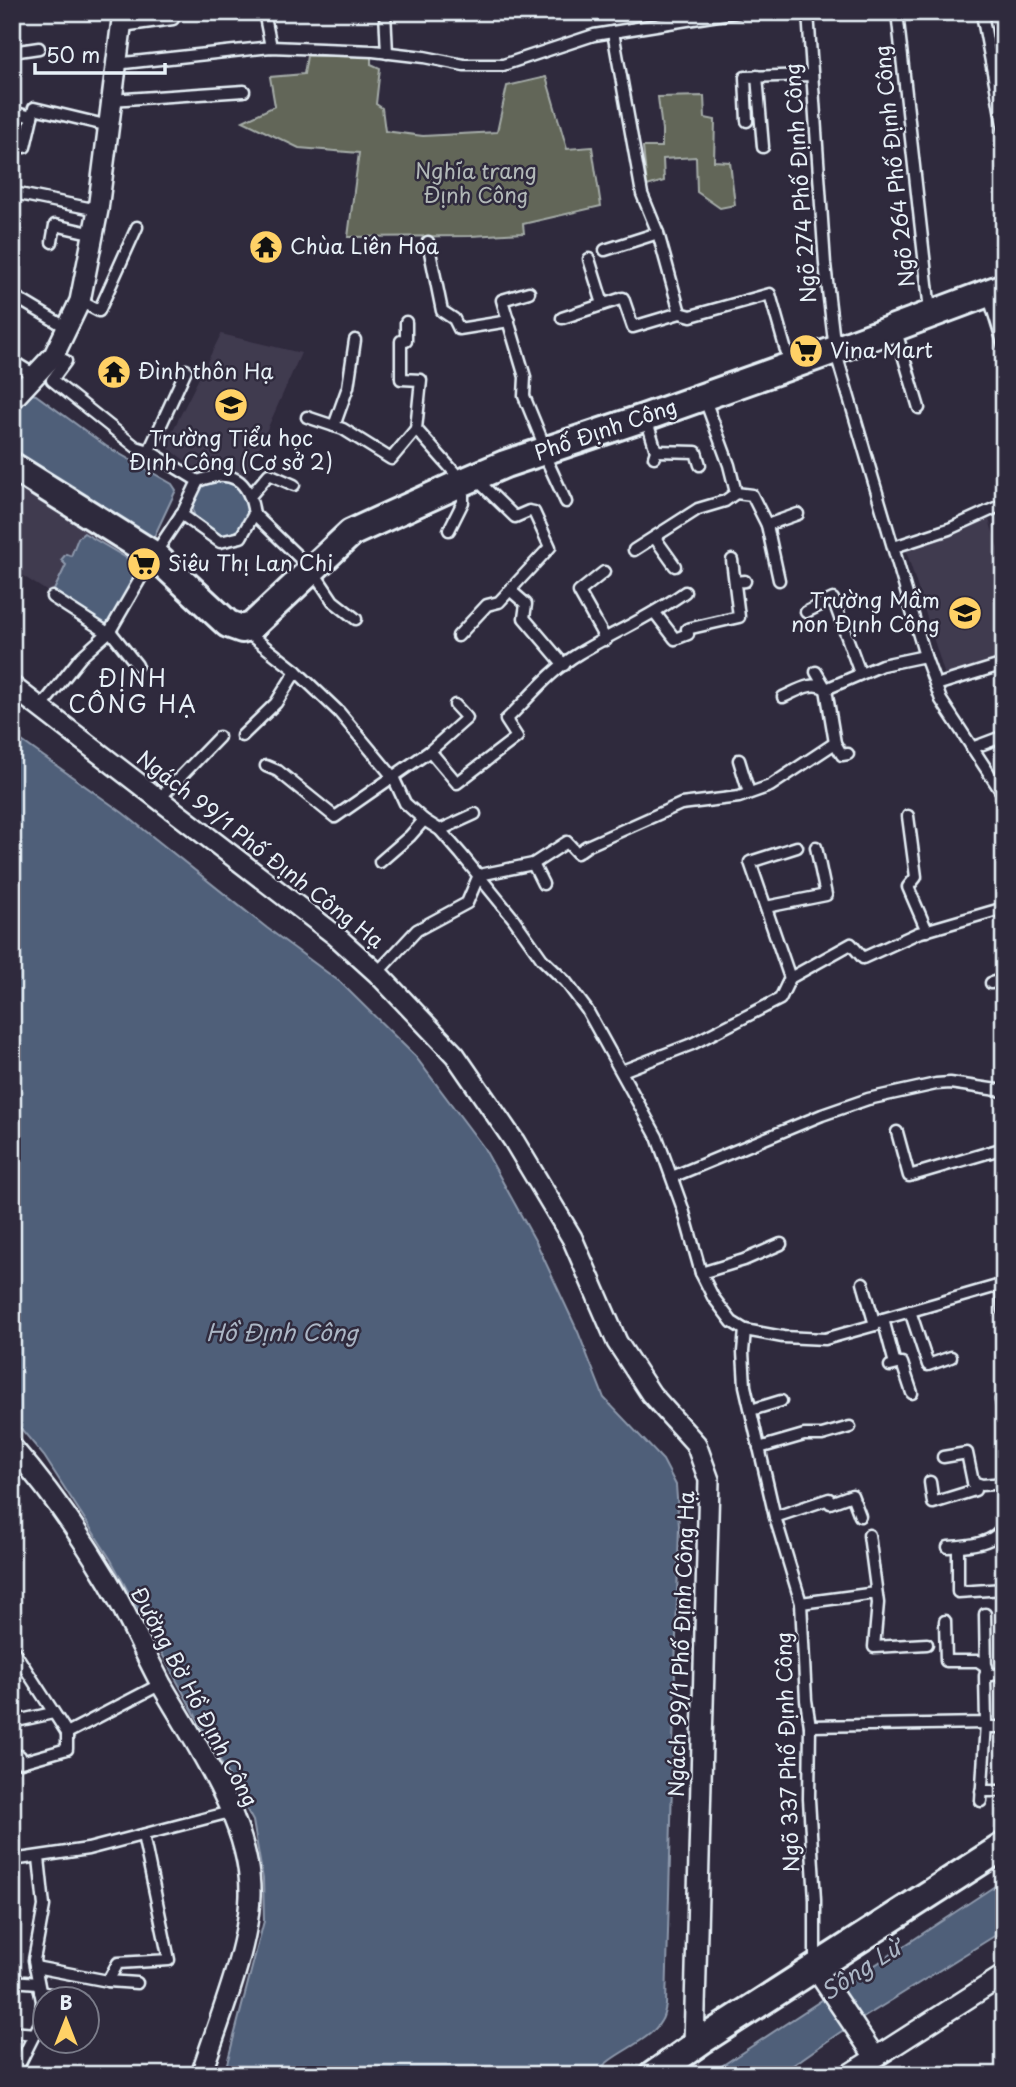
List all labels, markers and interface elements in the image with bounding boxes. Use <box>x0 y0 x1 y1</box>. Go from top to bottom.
scale bar <box>35 32 164 76</box>
text: 50 m <box>46 38 100 70</box>
street label: Ngõ 264 Phố Định Công <box>864 44 922 289</box>
street label: Ngõ 274 Phố Định Công <box>775 62 823 304</box>
park label: Nghĩa trang Định Công <box>415 154 537 210</box>
temple icon: Chùa Liên Hoa <box>247 228 285 266</box>
place label: Chùa Liên Hoa <box>290 229 440 261</box>
supermarket icon: Vina Mart <box>787 332 825 370</box>
place label: Vina Mart <box>830 333 933 365</box>
temple icon: Đình thôn Hạ <box>95 353 133 391</box>
place label: Đình thôn Hạ <box>138 354 274 386</box>
school or university icon: Trường Tiểu học Định Công (Cơ sở 2) <box>212 386 250 424</box>
street label: Phố Định Công <box>530 389 681 468</box>
place label: Trường Tiểu học Định Công (Cơ sở 2) <box>129 421 333 477</box>
supermarket icon: Siêu Thị Lan Chi <box>125 545 163 583</box>
place label: Siêu Thị Lan Chi <box>168 546 333 578</box>
place label: Trường Mầm non Định Công <box>791 583 940 639</box>
school or university icon: Trường Mầm non Định Công <box>946 594 984 632</box>
district label: ĐỊNH CÔNG HẠ <box>68 660 198 721</box>
street label: Ngách 99/1 Phố Định Công Hạ <box>131 742 392 956</box>
water label: Hồ Định Công <box>206 1314 359 1349</box>
street label: Ngách 99/1 Phố Định Công Hạ <box>659 1490 701 1797</box>
street label: Đường Bờ Hồ Định Công <box>124 1580 268 1812</box>
street label: Ngõ 337 Phố Định Công <box>766 1631 806 1873</box>
water label: Sông Lừ <box>813 1927 912 2008</box>
north arrow <box>32 1986 102 2056</box>
text: B <box>59 1988 73 2016</box>

